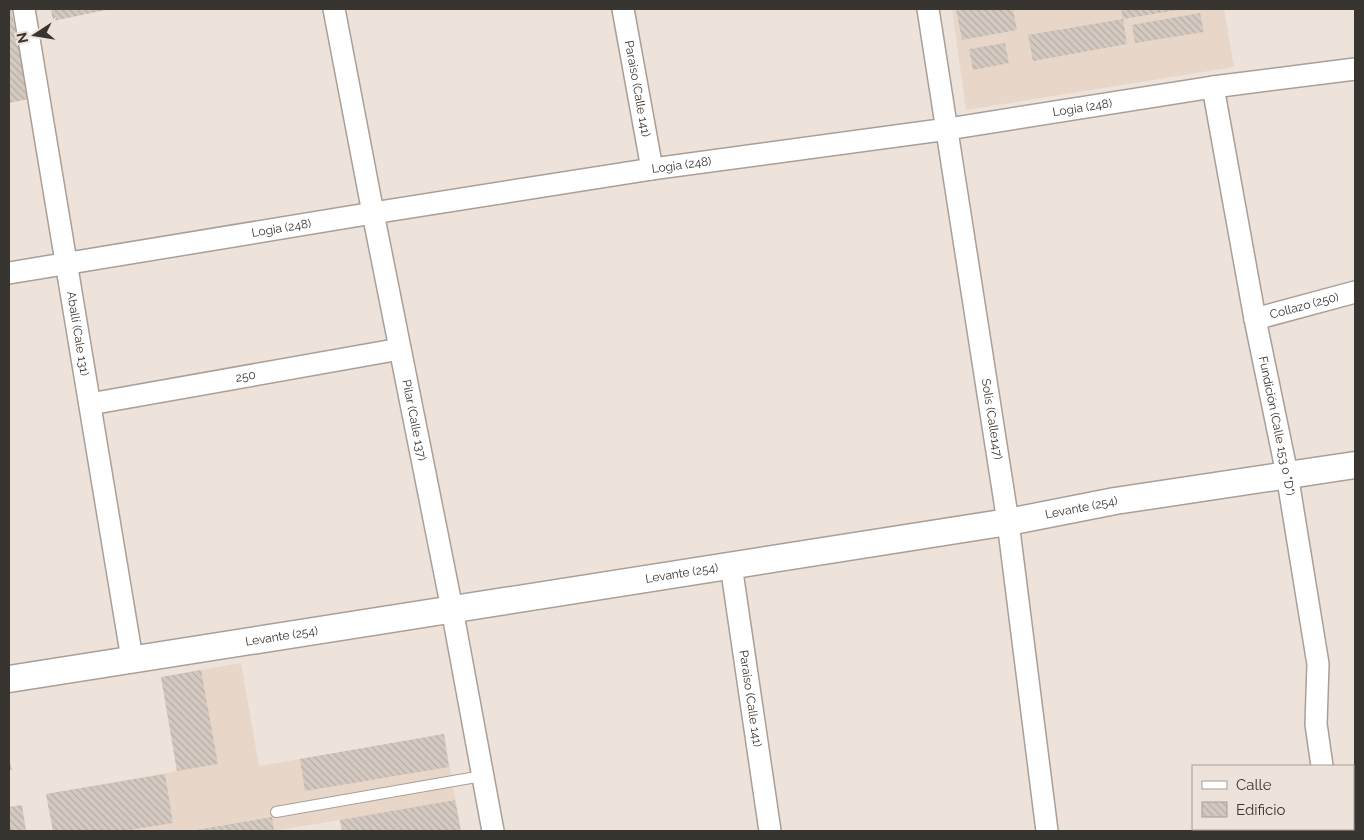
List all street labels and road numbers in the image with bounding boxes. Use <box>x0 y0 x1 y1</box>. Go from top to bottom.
street label: Paraiso (Calle 141) <box>622 39 653 138</box>
street label: Logia (248) <box>1052 96 1113 119</box>
street label: Logia (248) <box>651 154 712 176</box>
street label: Logia (248) <box>251 216 312 240</box>
street label: Aballí (Cale 131) <box>64 290 92 377</box>
street label: Collazo (250) <box>1268 290 1340 322</box>
street label: Fundición (Calle 153 o "D") <box>1256 355 1297 497</box>
street label: 250 <box>234 368 257 385</box>
street label: Pilar (Calle 137) <box>399 378 429 462</box>
street label: Solis (Calle147) <box>979 378 1005 461</box>
street label: Levante (254) <box>1044 494 1118 522</box>
street label: Levante (254) <box>644 561 719 586</box>
street label: Levante (254) <box>244 624 319 649</box>
street label: Paraiso (Calle 141) <box>737 649 765 748</box>

